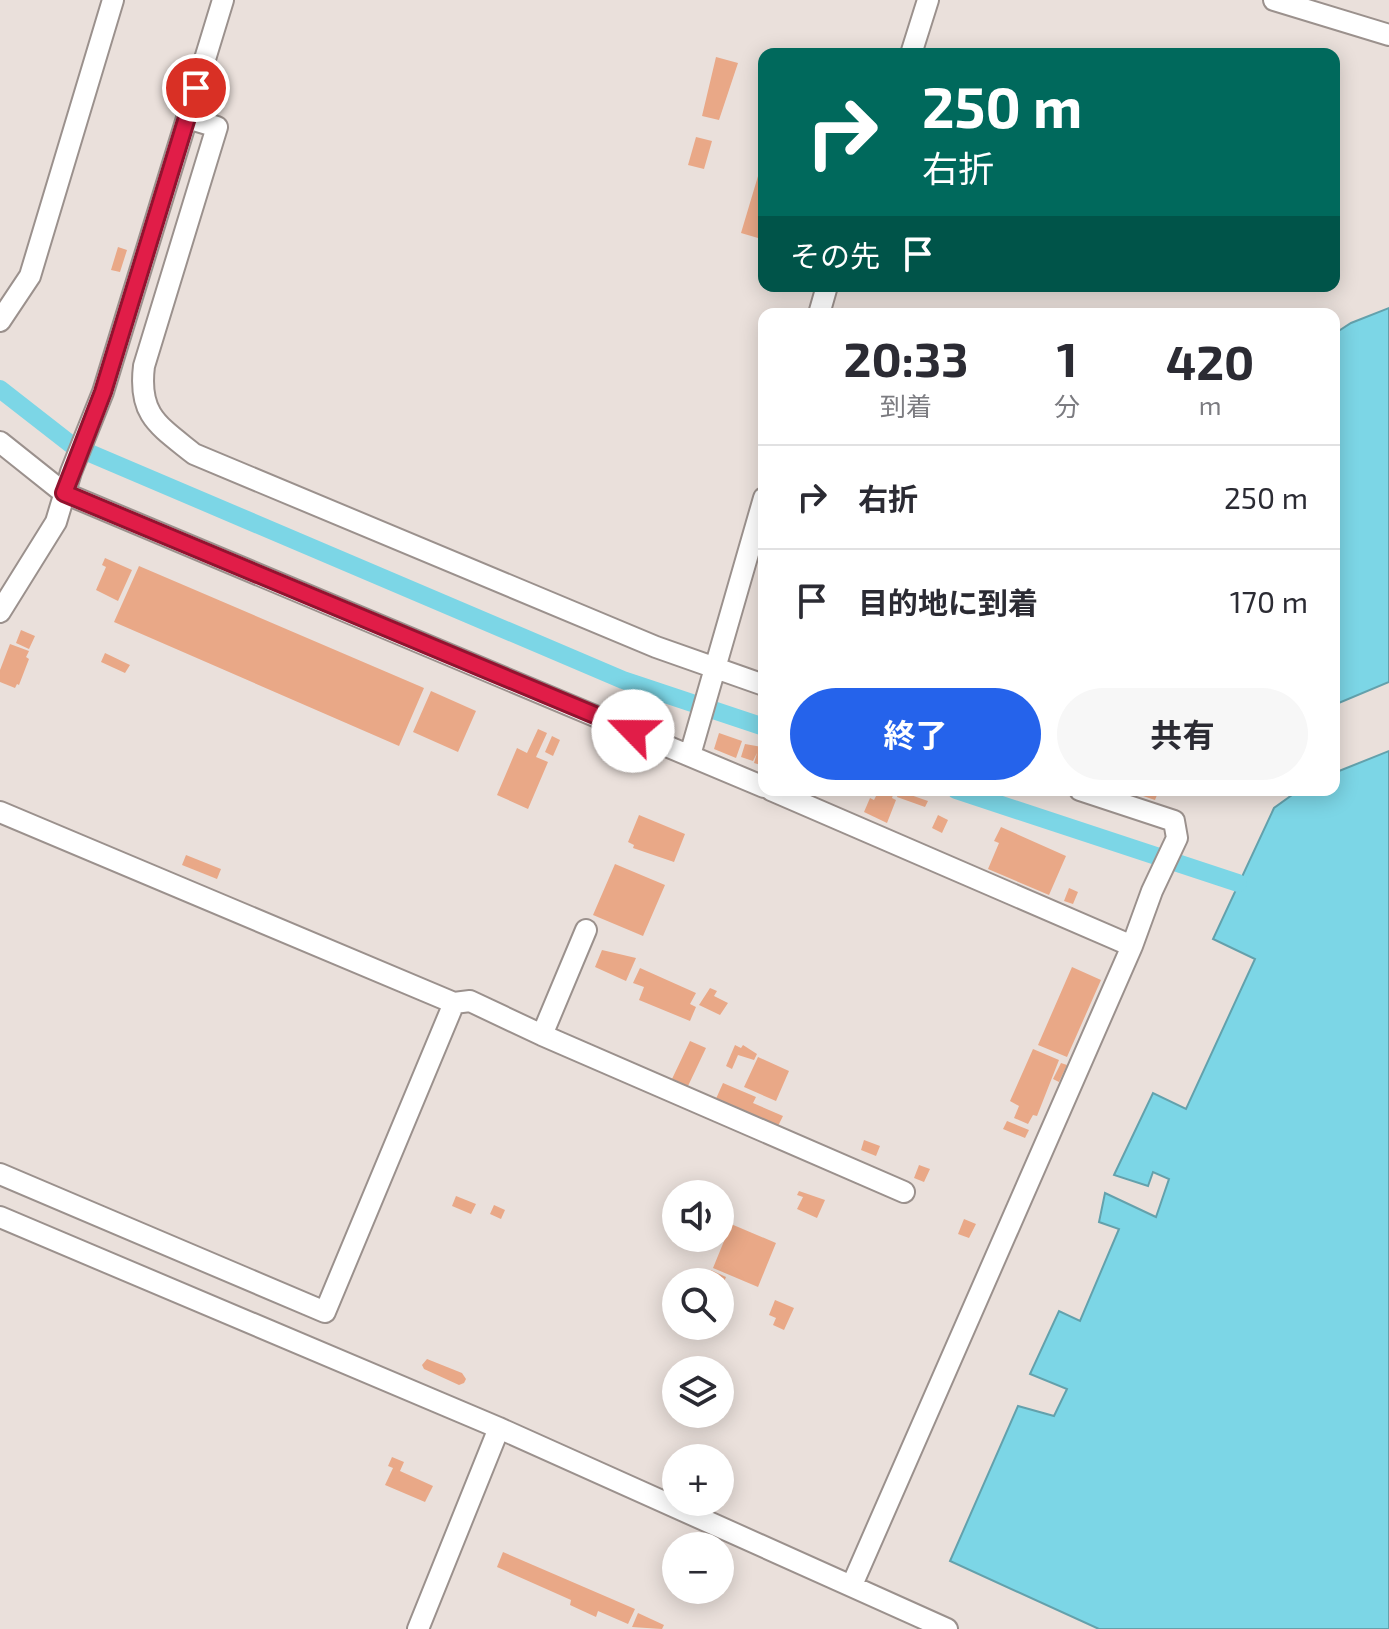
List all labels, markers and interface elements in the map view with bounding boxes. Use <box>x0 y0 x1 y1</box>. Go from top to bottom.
pin <box>162 54 230 122</box>
icon: arrive <box>174 66 218 110</box>
text: 250 m <box>922 72 1082 139</box>
icon: right <box>790 80 894 184</box>
text: 右折 <box>922 146 994 189</box>
icon: arrive <box>896 232 940 276</box>
text: その先 <box>790 237 880 273</box>
text: 20:33 <box>844 329 969 387</box>
text: 1 <box>1057 329 1077 387</box>
text: 420 <box>1166 332 1254 390</box>
text: m <box>1199 389 1221 420</box>
text: 到着 <box>880 390 932 421</box>
text: 分 <box>1054 390 1080 421</box>
icon: right <box>790 475 834 519</box>
text: 250 m <box>1224 479 1308 515</box>
text: 右折 <box>858 480 918 516</box>
icon: arrive <box>790 579 834 623</box>
text: 170 m <box>1230 583 1308 619</box>
text: 目的地に到着 <box>858 584 1038 620</box>
button: 終了 <box>790 688 1041 780</box>
button: 共有 <box>1057 688 1308 780</box>
position arrow <box>591 689 675 773</box>
map controls <box>662 1180 734 1604</box>
button: sound <box>662 1180 734 1252</box>
button: search <box>662 1268 734 1340</box>
button: layers <box>662 1356 734 1428</box>
button: + <box>662 1444 734 1516</box>
button: − <box>662 1532 734 1604</box>

